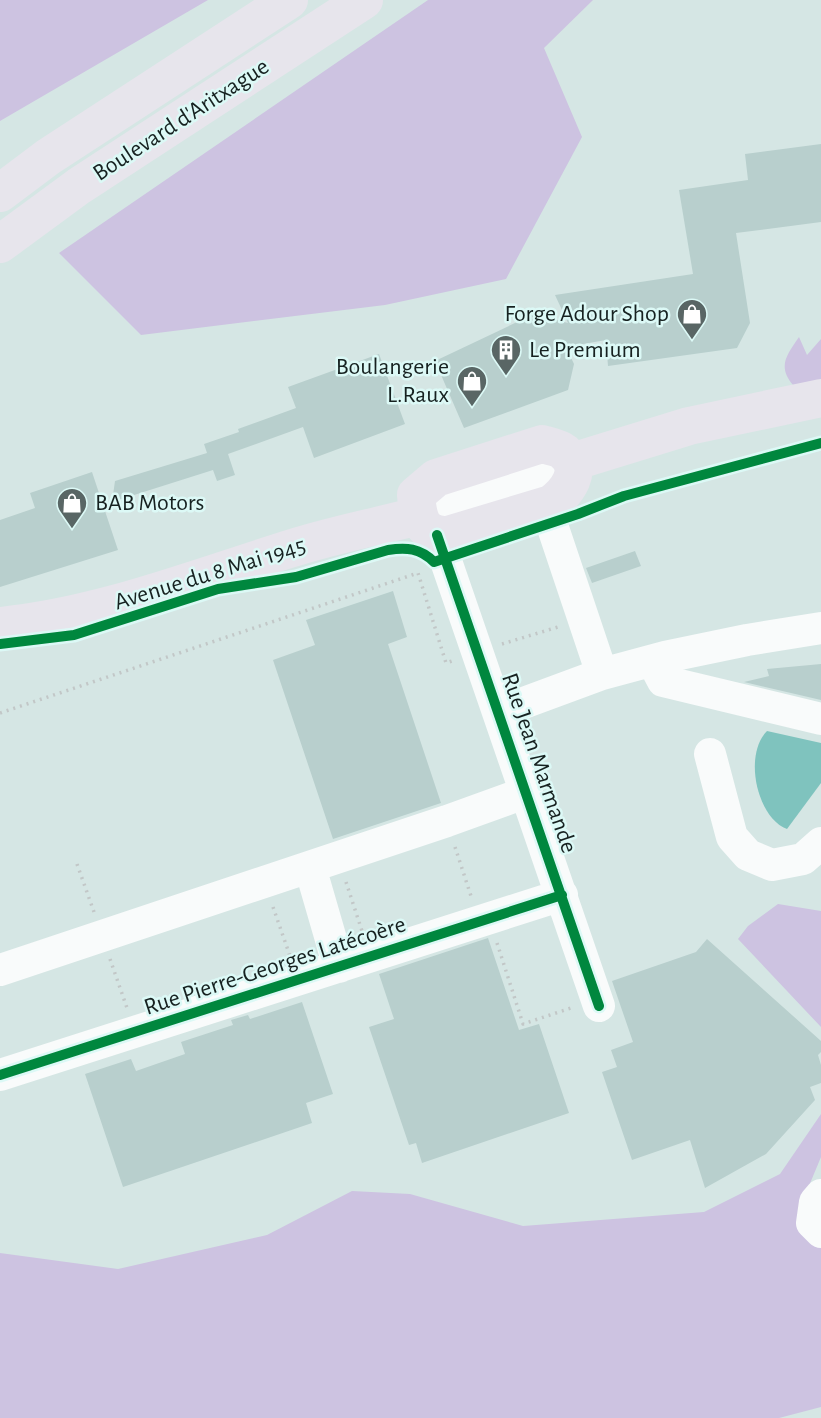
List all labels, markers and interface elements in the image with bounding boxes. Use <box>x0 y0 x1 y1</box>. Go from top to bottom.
street label: Boulevard d'Aritxague <box>89 54 273 186</box>
shop icon: Forge Adour Shop <box>675 297 709 341</box>
place label: Forge Adour Shop <box>505 302 669 326</box>
building icon: Le Premium <box>489 333 523 377</box>
place label: Le Premium <box>529 338 641 362</box>
place label: Boulangerie L.Raux <box>336 355 450 407</box>
shop icon: Boulangerie L.Raux <box>455 364 489 408</box>
shop icon: BAB Motors <box>55 486 89 530</box>
place label: BAB Motors <box>95 491 204 515</box>
street label: Avenue du 8 Mai 1945 <box>112 533 308 615</box>
street label: Rue Jean Marmande <box>497 670 581 856</box>
street label: Rue Pierre-Georges Latécoère <box>141 912 409 1020</box>

